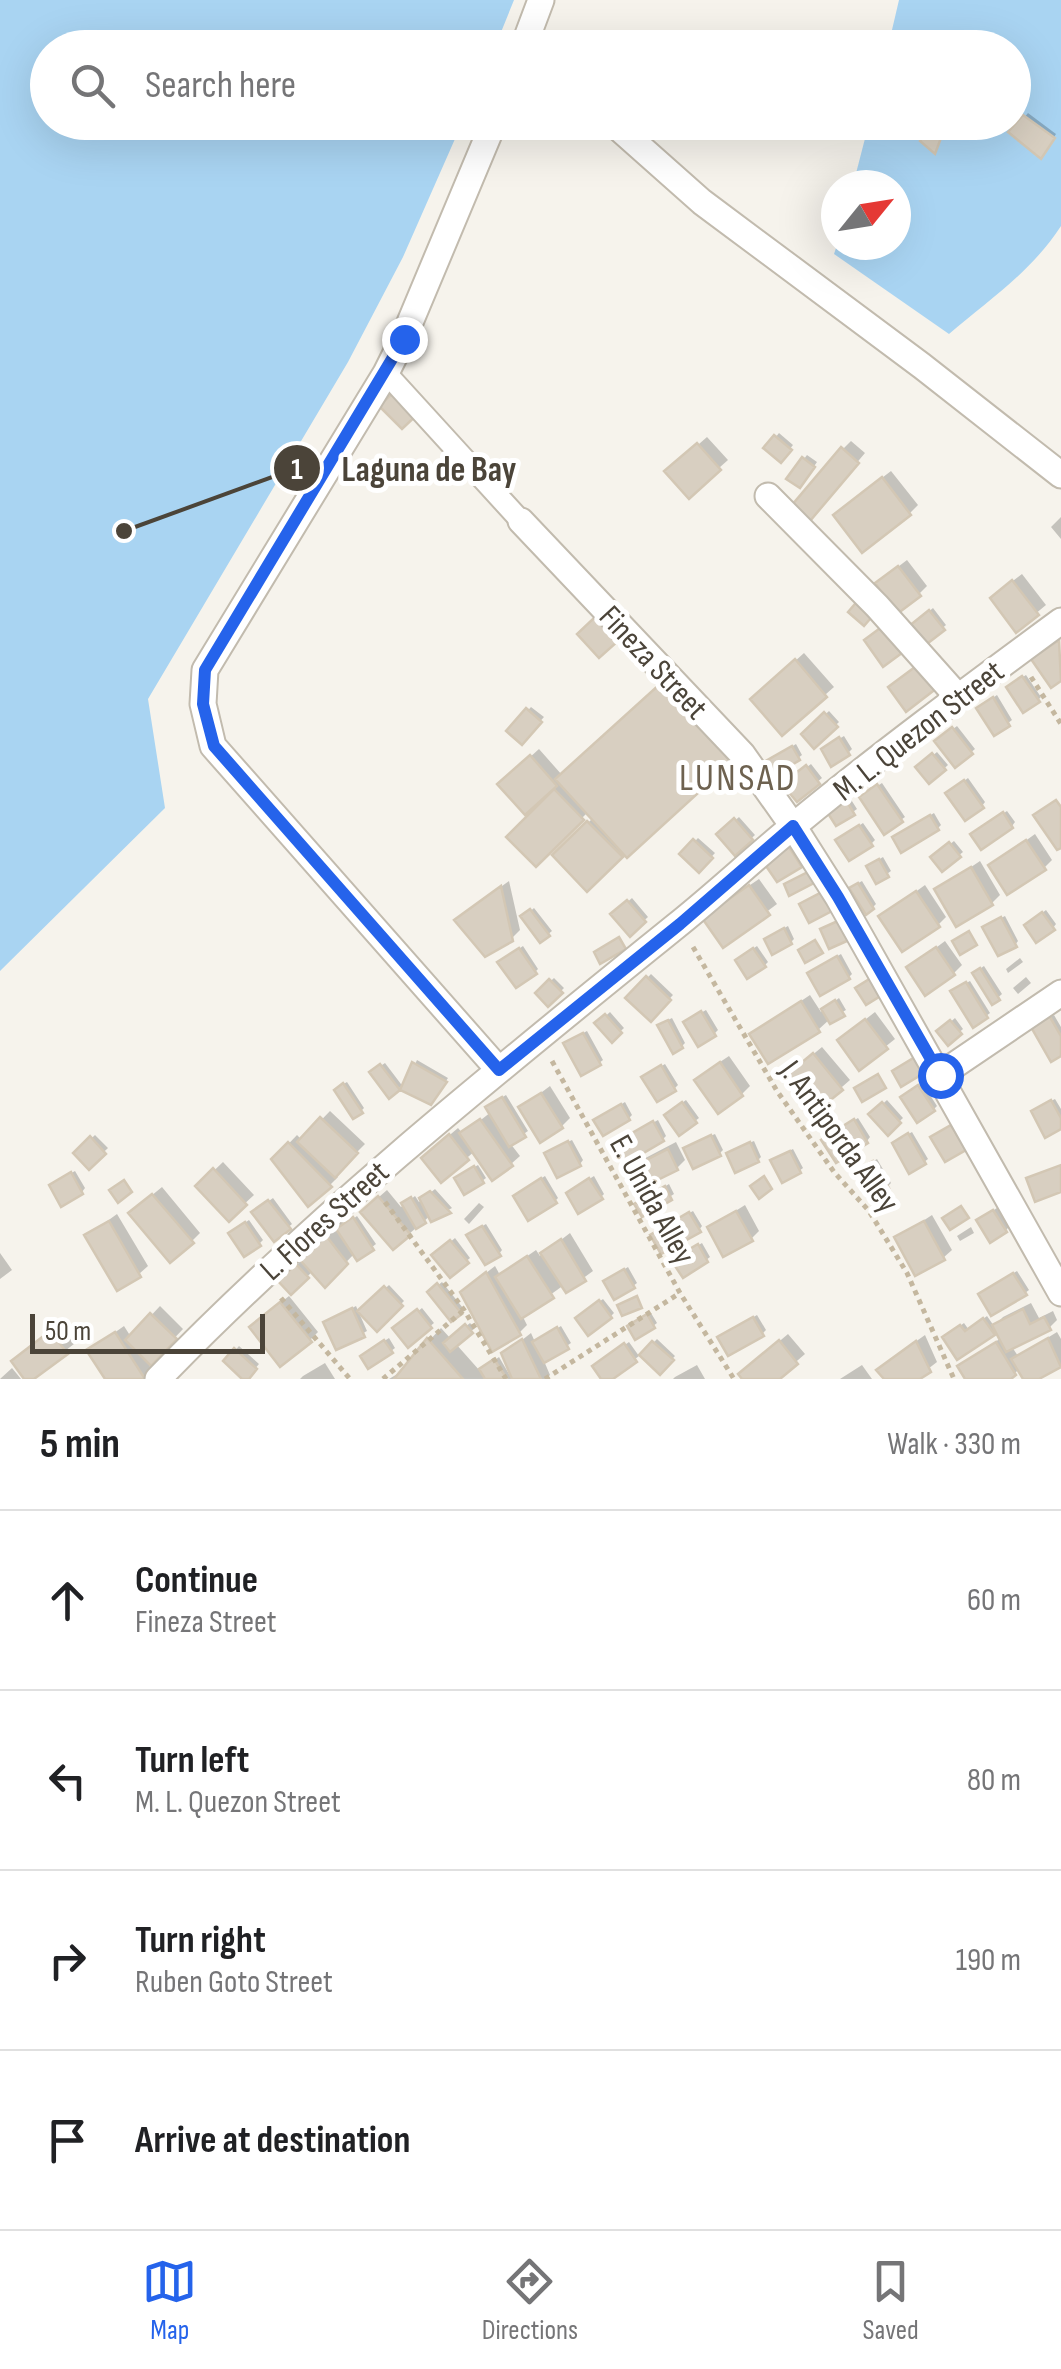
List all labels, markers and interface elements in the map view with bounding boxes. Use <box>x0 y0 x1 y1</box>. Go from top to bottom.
search box <box>30 30 1031 140</box>
icon: search <box>65 58 120 113</box>
text: Search here <box>145 63 296 108</box>
north arrow <box>821 170 911 260</box>
route end <box>382 317 428 363</box>
callout: Laguna de Bay <box>272 436 536 501</box>
text: Laguna de Bay <box>342 449 517 492</box>
text: 1 <box>291 452 303 488</box>
street label: Fineza Street <box>590 598 715 728</box>
street label: M. L. Quezon Street <box>826 652 1012 810</box>
district label: LUNSAD <box>679 756 797 801</box>
street label: J. Antiporda Alley <box>770 1053 907 1220</box>
route start <box>918 1053 964 1099</box>
street label: E. Unida Alley <box>600 1128 703 1271</box>
street label: L. Flores Street <box>253 1153 397 1289</box>
scale bar <box>30 1309 265 1354</box>
text: 50 m <box>45 1315 91 1348</box>
text: 5 min <box>40 1419 120 1470</box>
text: Walk · 330 m <box>887 1425 1021 1464</box>
text: Continue <box>135 1558 258 1603</box>
icon: ahead <box>40 1573 95 1628</box>
text: 60 m <box>967 1581 1021 1620</box>
text: Fineza Street <box>135 1603 277 1642</box>
text: Turn left <box>135 1738 249 1783</box>
icon: left <box>40 1753 95 1808</box>
text: 80 m <box>967 1761 1021 1800</box>
text: M. L. Quezon Street <box>135 1783 341 1822</box>
text: Turn right <box>135 1918 266 1963</box>
icon: right <box>40 1933 95 1988</box>
text: 190 m <box>956 1941 1021 1980</box>
text: Ruben Goto Street <box>135 1963 333 2002</box>
icon: arrive <box>40 2113 95 2168</box>
text: Arrive at destination <box>135 2118 410 2163</box>
tab: Map <box>142 2254 197 2347</box>
tab: Directions <box>482 2254 578 2347</box>
tab: Saved <box>863 2254 919 2347</box>

